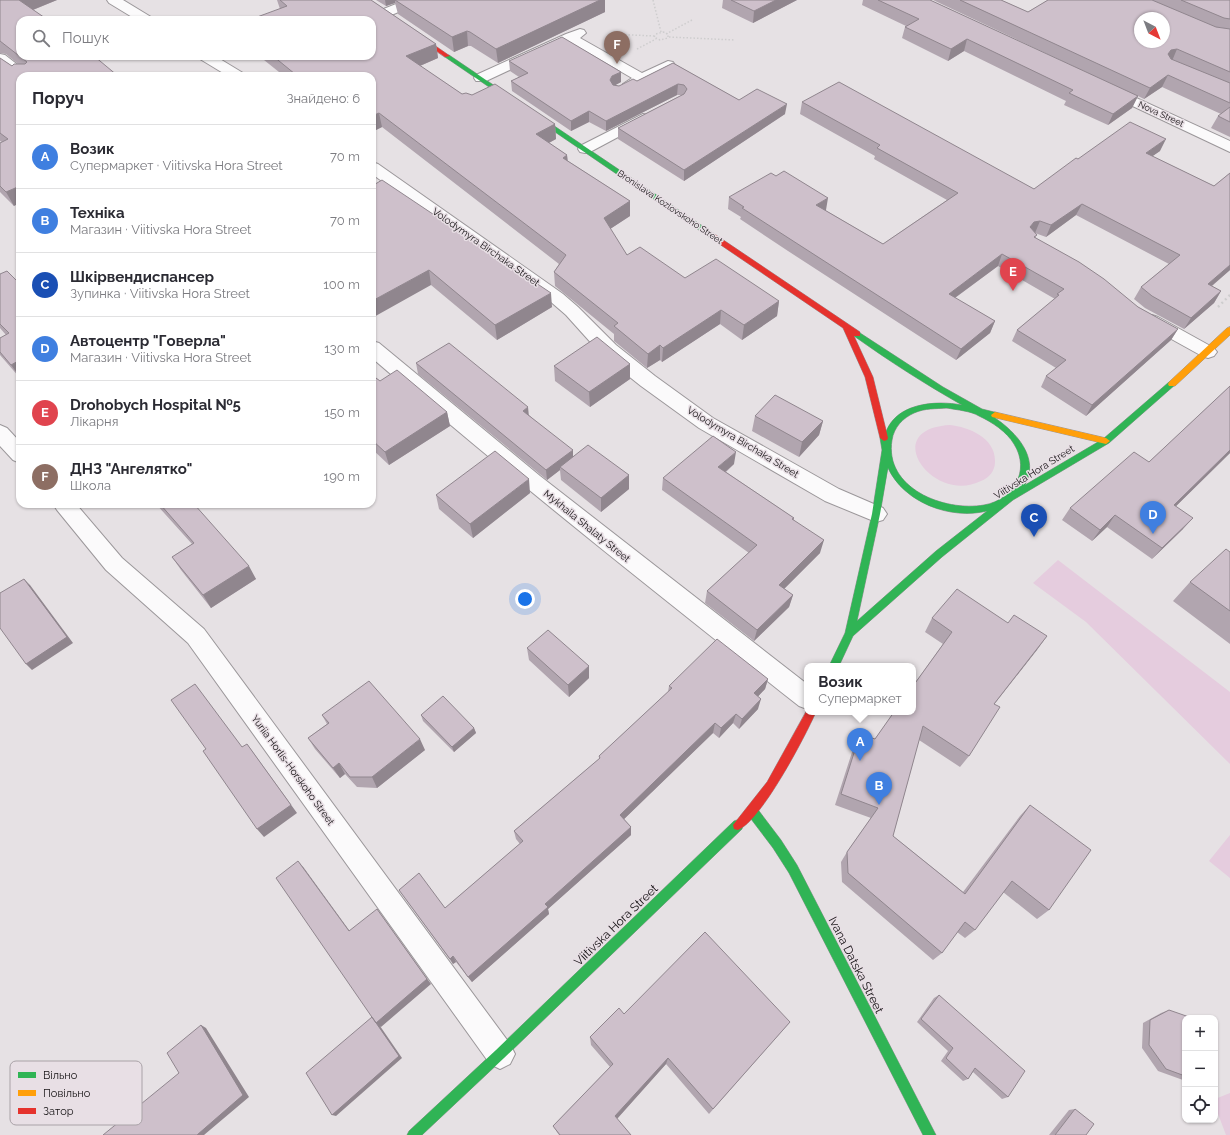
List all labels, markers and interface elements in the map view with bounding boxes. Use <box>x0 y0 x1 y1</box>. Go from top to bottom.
north arrow <box>1134 12 1170 48</box>
search box <box>16 16 376 60</box>
icon: search <box>30 27 52 49</box>
text: Пошук <box>62 29 110 47</box>
pin: F <box>604 31 630 64</box>
text: Поруч <box>32 88 84 108</box>
text: Знайдено: 6 <box>286 91 360 106</box>
street label: Nova Street <box>1137 99 1185 129</box>
text: Возик <box>70 140 114 158</box>
text: A <box>41 149 49 164</box>
text: 70 m <box>330 149 360 164</box>
text: Супермаркет · Viitivska Hora Street <box>70 158 283 173</box>
street label: Bronislava Kozlovskoho Street <box>616 168 724 246</box>
text: Техніка <box>70 204 125 222</box>
street label: Volodymyra Birchaka Street <box>430 206 542 289</box>
text: B <box>41 213 49 228</box>
text: 70 m <box>330 213 360 228</box>
text: Магазин · Viitivska Hora Street <box>70 222 251 237</box>
pin: E <box>1000 258 1026 291</box>
text: Шкірвендиспансер <box>70 268 214 286</box>
text: C <box>41 277 49 292</box>
text: 100 m <box>323 277 360 292</box>
text: Зупинка · Viitivska Hora Street <box>70 286 250 301</box>
text: Автоцентр "Говерла" <box>70 332 226 350</box>
text: D <box>40 341 50 356</box>
text: 130 m <box>324 341 360 356</box>
text: Магазин · Viitivska Hora Street <box>70 350 251 365</box>
text: Drohobych Hospital №5 <box>70 396 241 414</box>
street label: Volodymyra Birchaka Street <box>685 404 801 480</box>
text: E <box>41 405 49 420</box>
text: 150 m <box>324 405 360 420</box>
text: Лікарня <box>70 414 118 429</box>
street label: Viitivska Hora Street <box>992 442 1077 501</box>
text: ДНЗ "Ангелятко" <box>70 460 193 478</box>
text: F <box>41 469 49 484</box>
text: 190 m <box>324 469 360 484</box>
text: Школа <box>70 478 111 493</box>
street label: Mykhaila Shalaty Street <box>542 488 633 565</box>
pin: D <box>1140 501 1166 534</box>
pin: C <box>1021 504 1047 537</box>
your location <box>515 589 535 609</box>
popup <box>804 663 916 715</box>
text: Возик <box>818 673 863 691</box>
text: Супермаркет <box>818 691 902 706</box>
street label: Yuriia Horlis-Horskoho Street <box>249 713 337 828</box>
pin: A <box>847 728 873 761</box>
pin: B <box>866 772 892 805</box>
street label: Viitivska Hora Street <box>571 881 661 969</box>
street label: Ivana Datska Street <box>826 914 886 1016</box>
map controls <box>1182 1015 1218 1123</box>
button: + <box>1182 1015 1218 1051</box>
button: − <box>1182 1051 1218 1087</box>
legend <box>10 1061 142 1125</box>
text: Вільно <box>43 1069 78 1082</box>
text: Повільно <box>43 1087 91 1100</box>
button: locate <box>1182 1087 1218 1123</box>
text: Затор <box>43 1105 74 1118</box>

